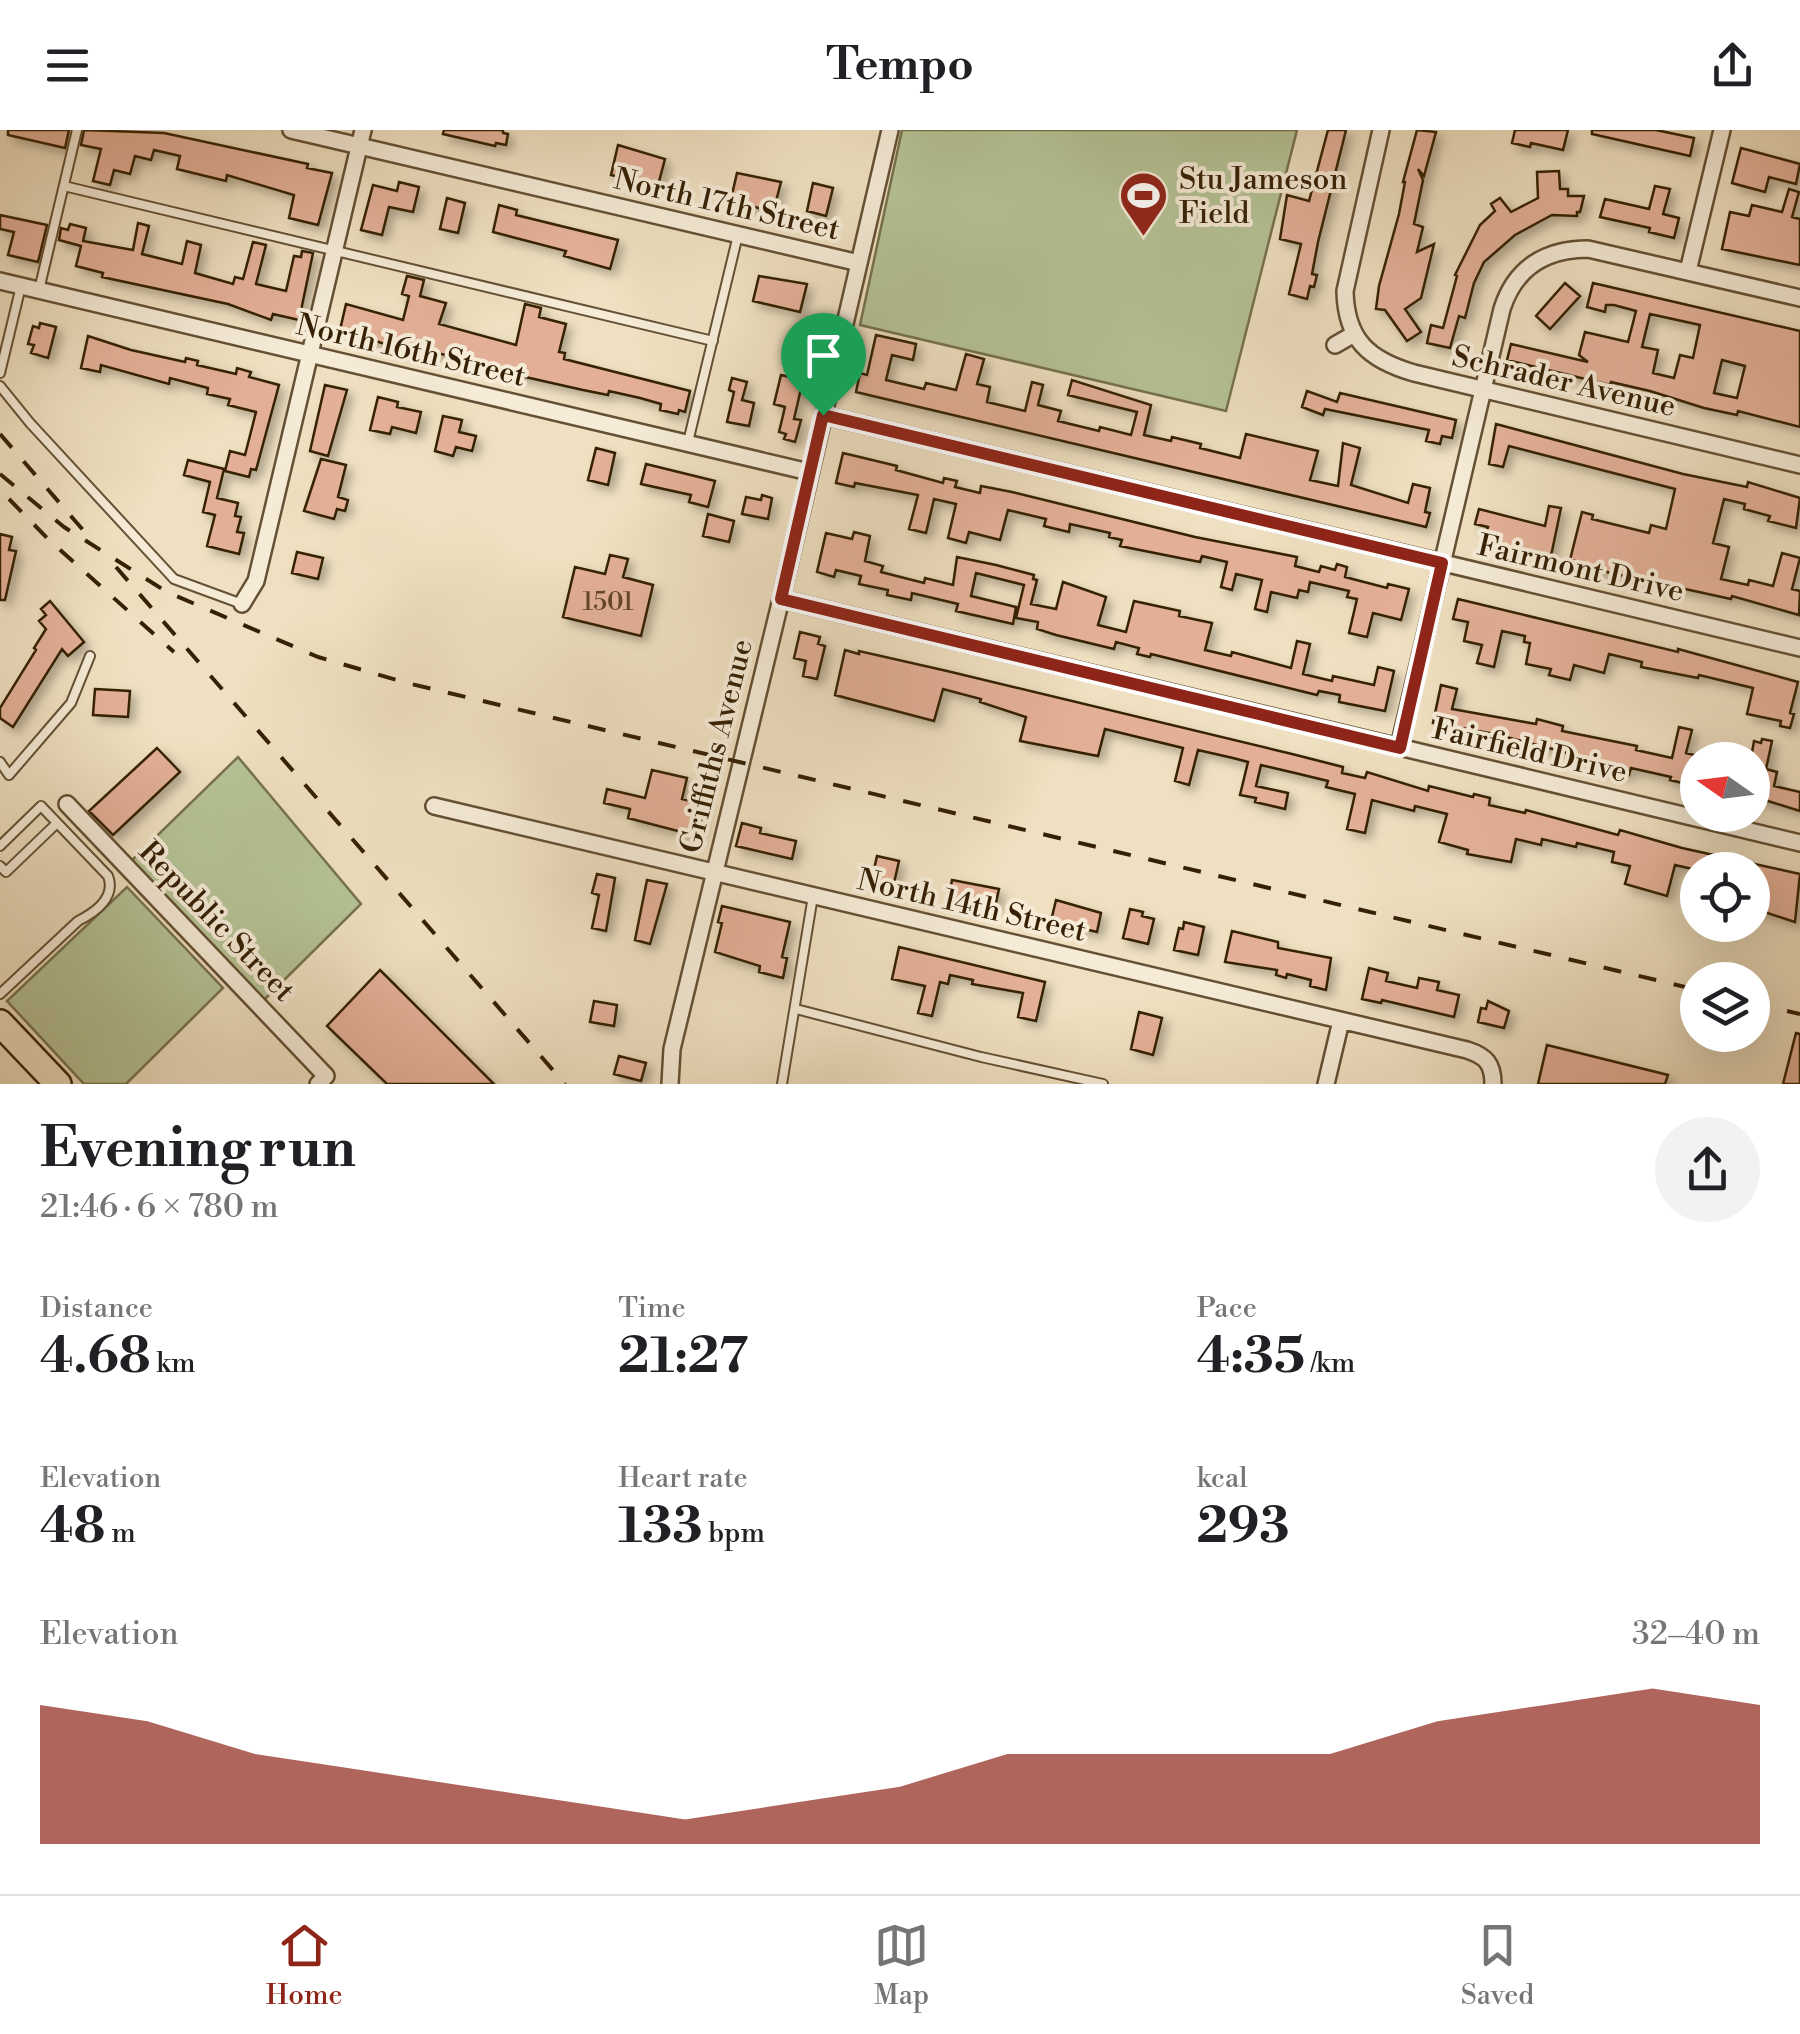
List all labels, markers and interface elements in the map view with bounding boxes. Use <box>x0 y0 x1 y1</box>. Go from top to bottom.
text: Tempo <box>826 37 974 94</box>
icon: menu <box>40 38 95 93</box>
icon: share <box>1705 38 1760 93</box>
street label: North 17th Street <box>610 161 844 250</box>
place label: Stu Jameson Field <box>1179 161 1347 233</box>
sports icon: Stu Jameson Field <box>1118 170 1170 238</box>
street label: North 16th Street <box>292 306 530 396</box>
pin <box>781 313 866 416</box>
icon: arrive <box>796 328 851 383</box>
street label: Schrader Avenue <box>1448 338 1679 426</box>
street label: Fairmont Drive <box>1474 527 1688 611</box>
house number: 1501 <box>582 587 634 618</box>
street label: Griffiths Avenue <box>672 635 762 857</box>
street label: Fairfield Drive <box>1429 710 1631 792</box>
north arrow <box>1680 742 1770 832</box>
map controls <box>1680 742 1770 1052</box>
street label: Republic Street <box>130 833 303 1010</box>
button: locate <box>1680 852 1770 942</box>
street label: North 14th Street <box>854 861 1090 951</box>
button: layers <box>1680 962 1770 1052</box>
text: Evening run <box>40 1115 356 1184</box>
button: share <box>1655 1117 1760 1222</box>
text: 21:46 · 6 × 780 m <box>40 1187 279 1227</box>
text: Distance <box>40 1291 153 1326</box>
text: Time <box>618 1291 686 1326</box>
text: Pace <box>1197 1291 1257 1326</box>
text: 4.68 <box>40 1326 151 1388</box>
text: 21:27 <box>618 1326 748 1388</box>
text: 4:35 <box>1197 1326 1305 1388</box>
text: km <box>151 1346 195 1381</box>
text: /km <box>1305 1346 1355 1381</box>
text: Elevation <box>40 1461 161 1496</box>
text: Heart rate <box>618 1461 748 1496</box>
text: kcal <box>1197 1461 1247 1496</box>
text: 48 <box>40 1496 105 1558</box>
text: 133 <box>618 1496 703 1558</box>
text: 293 <box>1197 1496 1290 1558</box>
text: m <box>105 1516 136 1551</box>
text: bpm <box>703 1516 765 1551</box>
text: Elevation <box>40 1614 179 1654</box>
text: 32–40 m <box>1632 1614 1760 1654</box>
tab: Home <box>266 1918 343 2013</box>
tab: Map <box>874 1918 929 2013</box>
tab: Saved <box>1461 1918 1534 2013</box>

